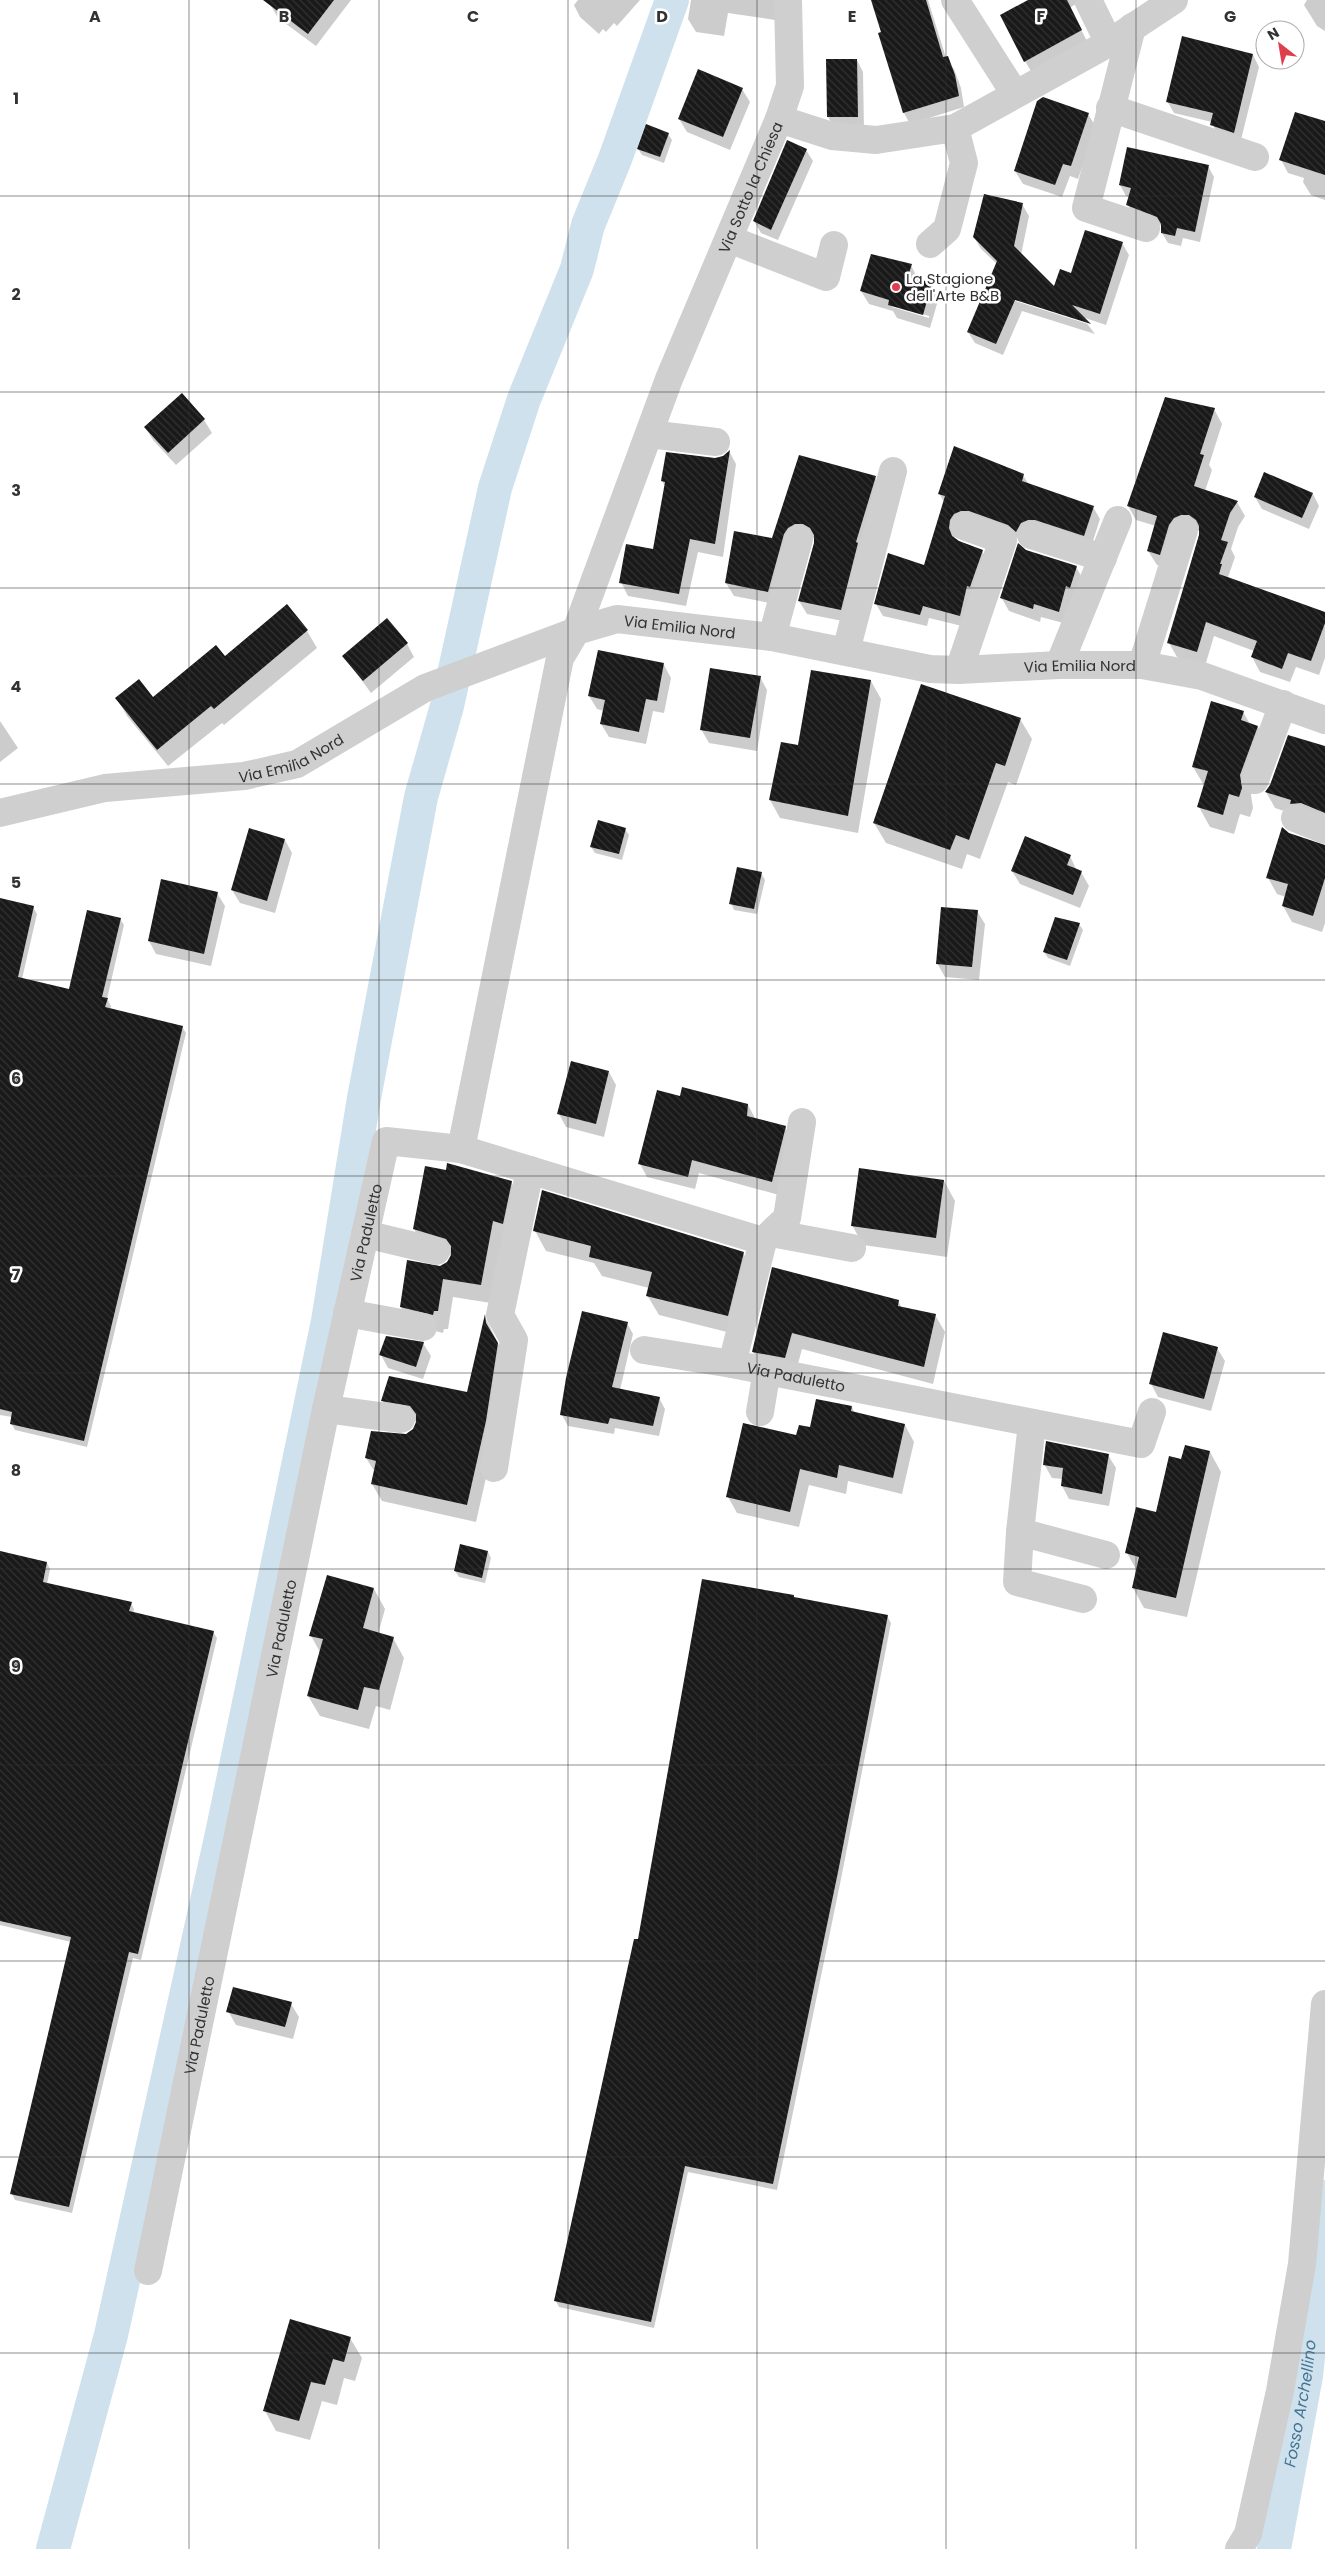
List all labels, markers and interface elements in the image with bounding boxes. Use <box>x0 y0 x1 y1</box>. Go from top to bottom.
text: A <box>89 5 101 28</box>
text: B <box>279 5 289 28</box>
text: C <box>467 5 479 28</box>
text: D <box>656 5 668 28</box>
text: E <box>848 5 856 28</box>
text: F <box>1037 5 1046 28</box>
text: G <box>1224 5 1236 28</box>
north arrow <box>1255 20 1305 70</box>
text: N <box>1264 23 1283 45</box>
text: 1 <box>13 87 19 110</box>
street label: Via Sotto la Chiesa <box>713 118 787 256</box>
place label: La Stagione dell'Arte B&B <box>906 268 999 306</box>
marker: La Stagione dell'Arte B&B <box>890 281 902 293</box>
text: 2 <box>11 283 21 306</box>
text: 3 <box>11 479 21 502</box>
street label: Via Emilia Nord <box>623 609 737 643</box>
street label: Via Emilia Nord <box>1023 654 1136 677</box>
text: 4 <box>11 675 22 698</box>
street label: Via Emilia Nord <box>238 728 347 787</box>
text: 5 <box>11 871 21 894</box>
text: 6 <box>11 1067 21 1090</box>
street label: Via Paduletto <box>344 1181 387 1284</box>
text: 7 <box>12 1263 21 1286</box>
street label: Via Paduletto <box>745 1357 847 1396</box>
text: 8 <box>11 1459 21 1482</box>
street label: Via Paduletto <box>260 1577 301 1680</box>
text: 9 <box>11 1655 21 1678</box>
street label: Via Paduletto <box>178 1974 219 2076</box>
water label: Fosso Archellino <box>1278 2338 1321 2469</box>

